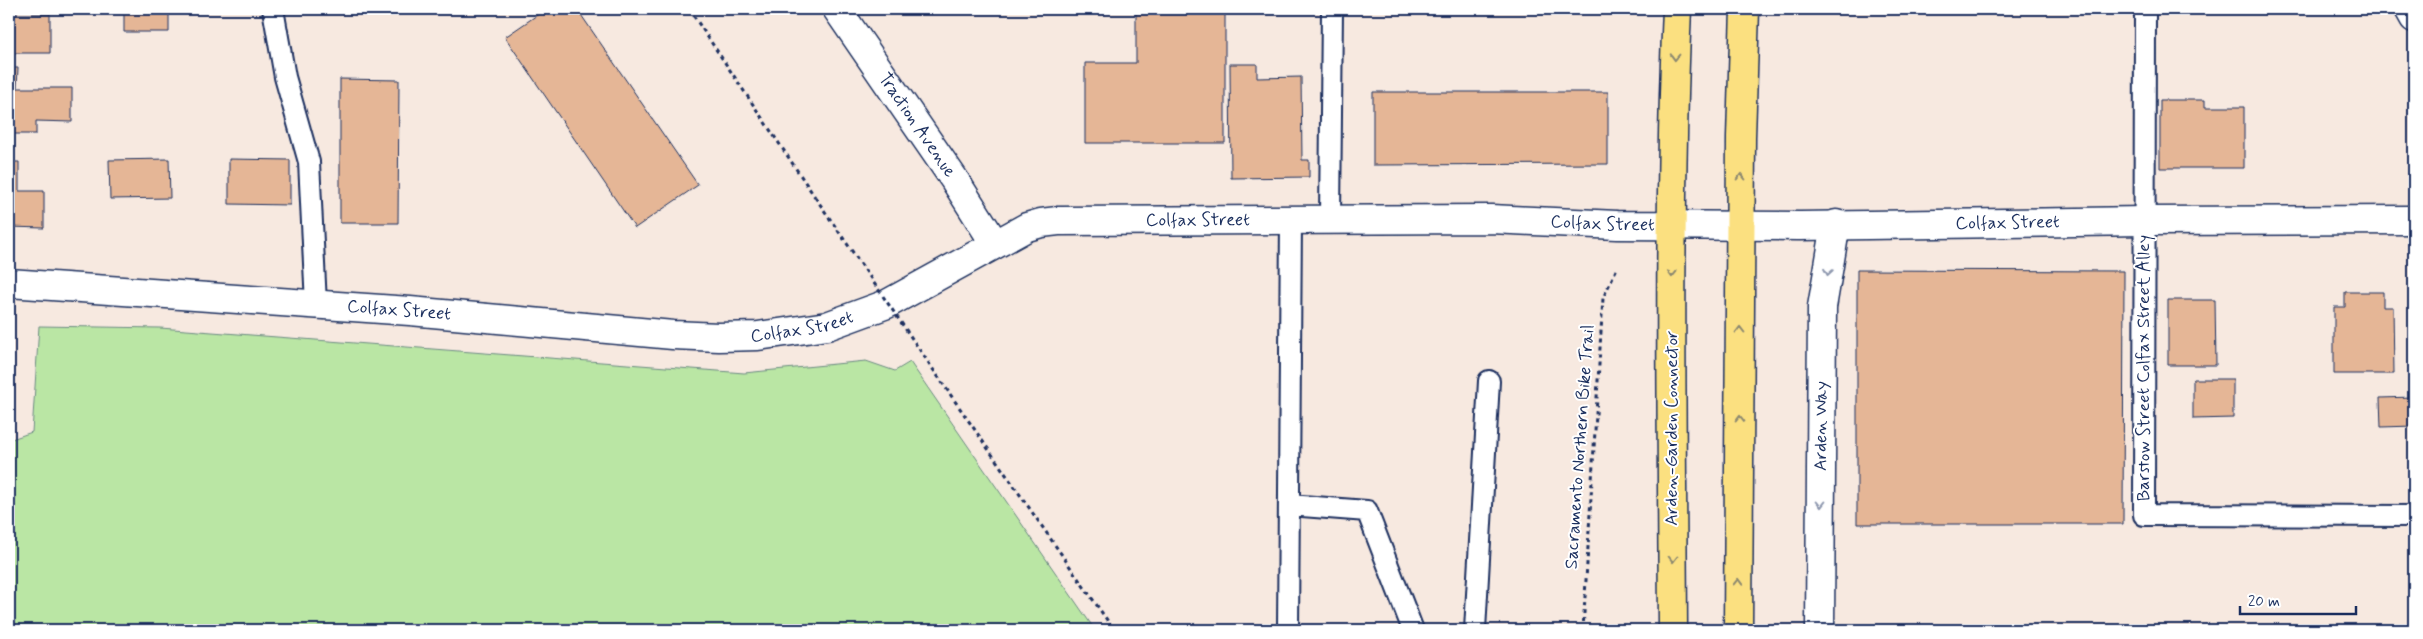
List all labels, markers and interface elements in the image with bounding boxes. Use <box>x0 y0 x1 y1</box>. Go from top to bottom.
one-way arrow <box>1670 54 1680 62</box>
street label: Traction Avenue <box>872 68 961 182</box>
one-way arrow <box>1736 173 1746 181</box>
street label: Colfax Street <box>1146 208 1250 233</box>
street label: Colfax Street <box>1550 210 1655 237</box>
street label: Colfax Street <box>1955 210 2060 236</box>
street label: Barstow Street Colfax Street Alley <box>2132 235 2156 501</box>
one-way arrow <box>1823 268 1833 277</box>
one-way arrow <box>1667 271 1677 279</box>
street label: Colfax Street <box>346 295 452 327</box>
street label: Colfax Street <box>750 305 857 348</box>
street label: Sacramento Northern Bike Trail <box>1559 324 1601 570</box>
one-way arrow <box>1735 326 1745 334</box>
street label: Arden-Garden Connector <box>1660 330 1684 526</box>
street label: Arden Way <box>1809 381 1834 471</box>
one-way arrow <box>1735 415 1745 422</box>
one-way arrow <box>1816 501 1826 509</box>
one-way arrow <box>1668 556 1678 564</box>
one-way arrow <box>1733 577 1744 585</box>
scale bar <box>2240 584 2357 616</box>
text: 20 m <box>2248 592 2280 612</box>

